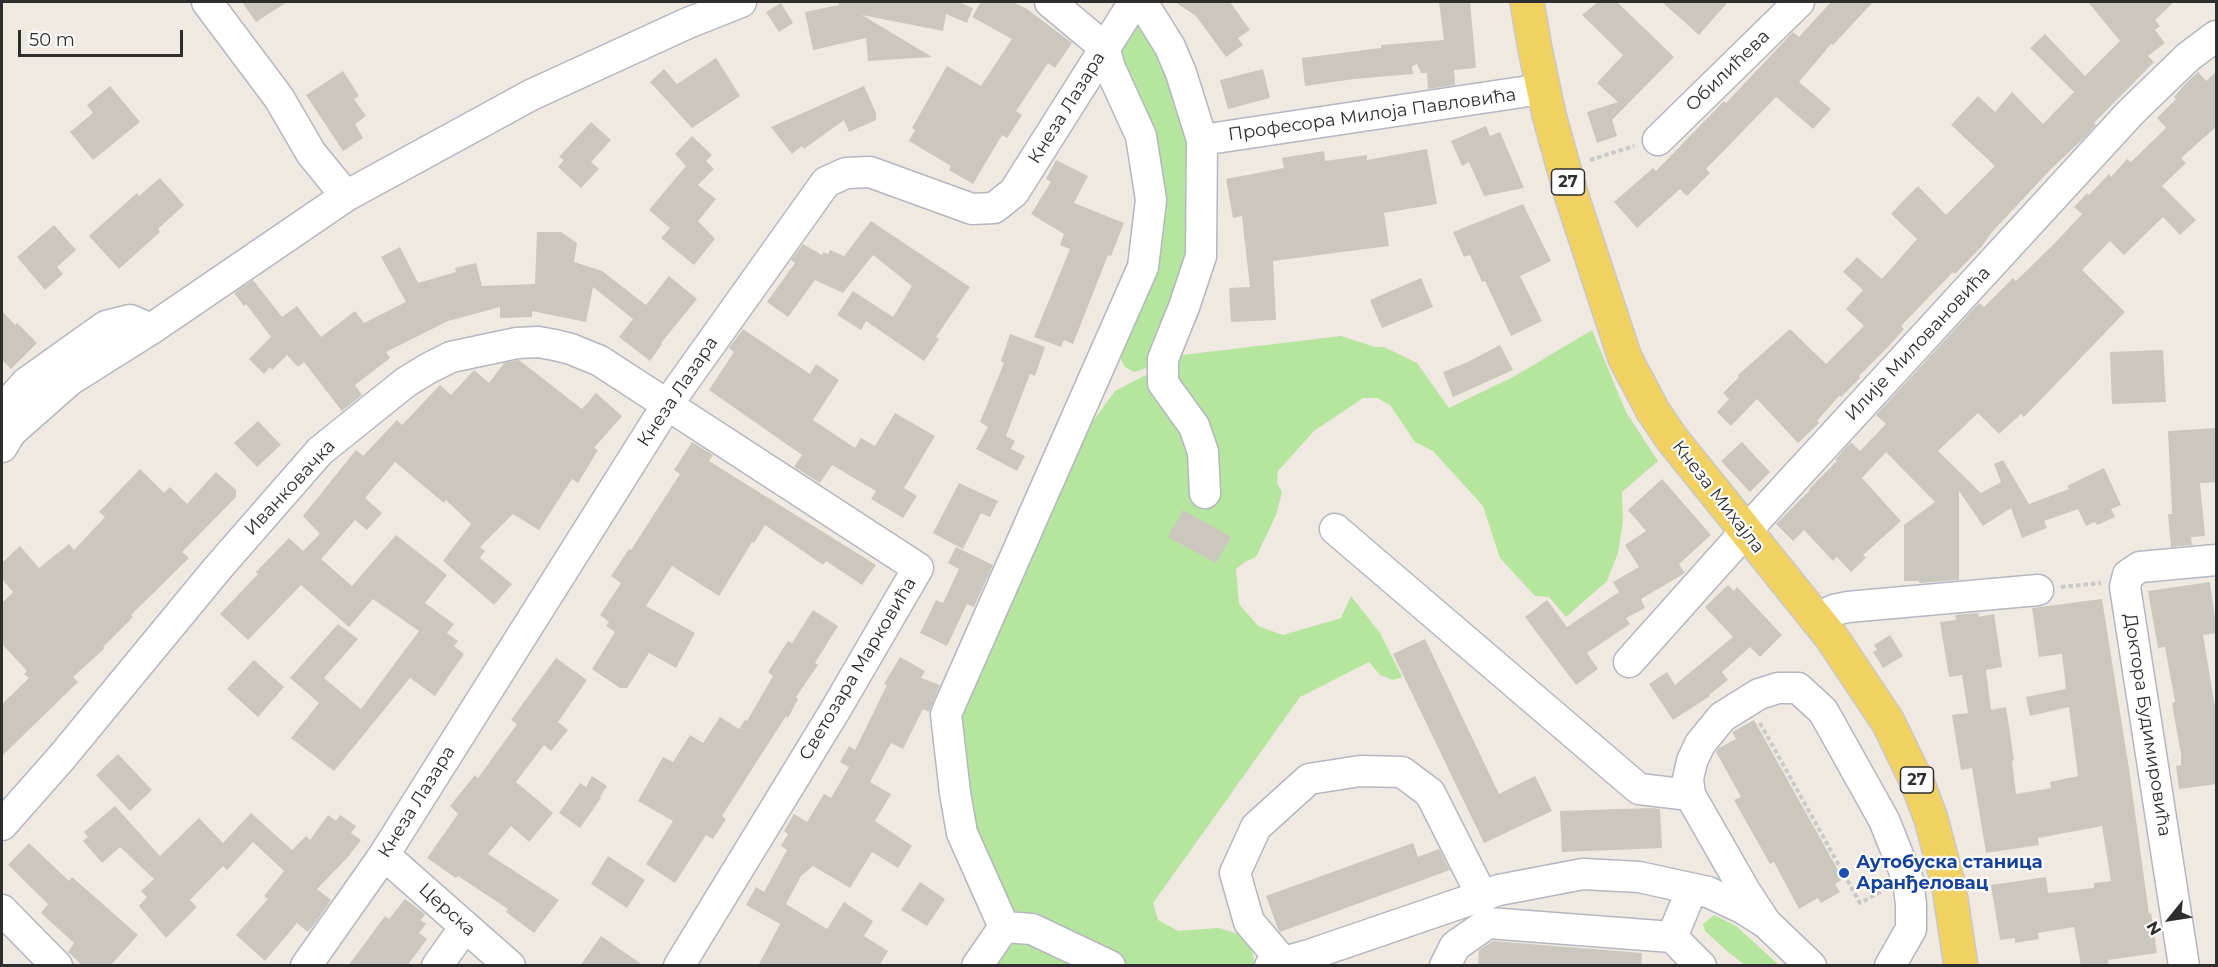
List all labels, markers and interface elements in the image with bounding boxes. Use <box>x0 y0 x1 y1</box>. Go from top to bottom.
scale bar <box>21 18 186 56</box>
street label: Обилићева <box>1682 26 1774 116</box>
text: 50 m <box>29 29 75 51</box>
street label: Кнеза Лазара <box>1024 48 1110 168</box>
street label: Професора Милоја Павловића <box>1227 84 1517 146</box>
road number: 27 <box>1552 169 1584 195</box>
street label: Илије Миловановића <box>1841 262 1995 426</box>
street label: Кнеза Лазара <box>633 333 723 451</box>
street label: Иванковачка <box>240 436 340 540</box>
street label: Кнеза Михајла <box>1667 436 1769 558</box>
street label: Светозара Марковића <box>795 574 921 764</box>
street label: Доктора Будимировића <box>2119 612 2175 838</box>
street label: Кнеза Лазара <box>374 742 460 862</box>
road number: 27 <box>1900 767 1934 793</box>
place label: Аутобуска станица Аранђеловац <box>1856 852 2043 894</box>
marker: Аутобуска станица Аранђеловац <box>1837 866 1851 880</box>
street label: Церска <box>414 879 480 941</box>
north arrow <box>2140 889 2200 949</box>
text: N <box>2143 918 2165 939</box>

